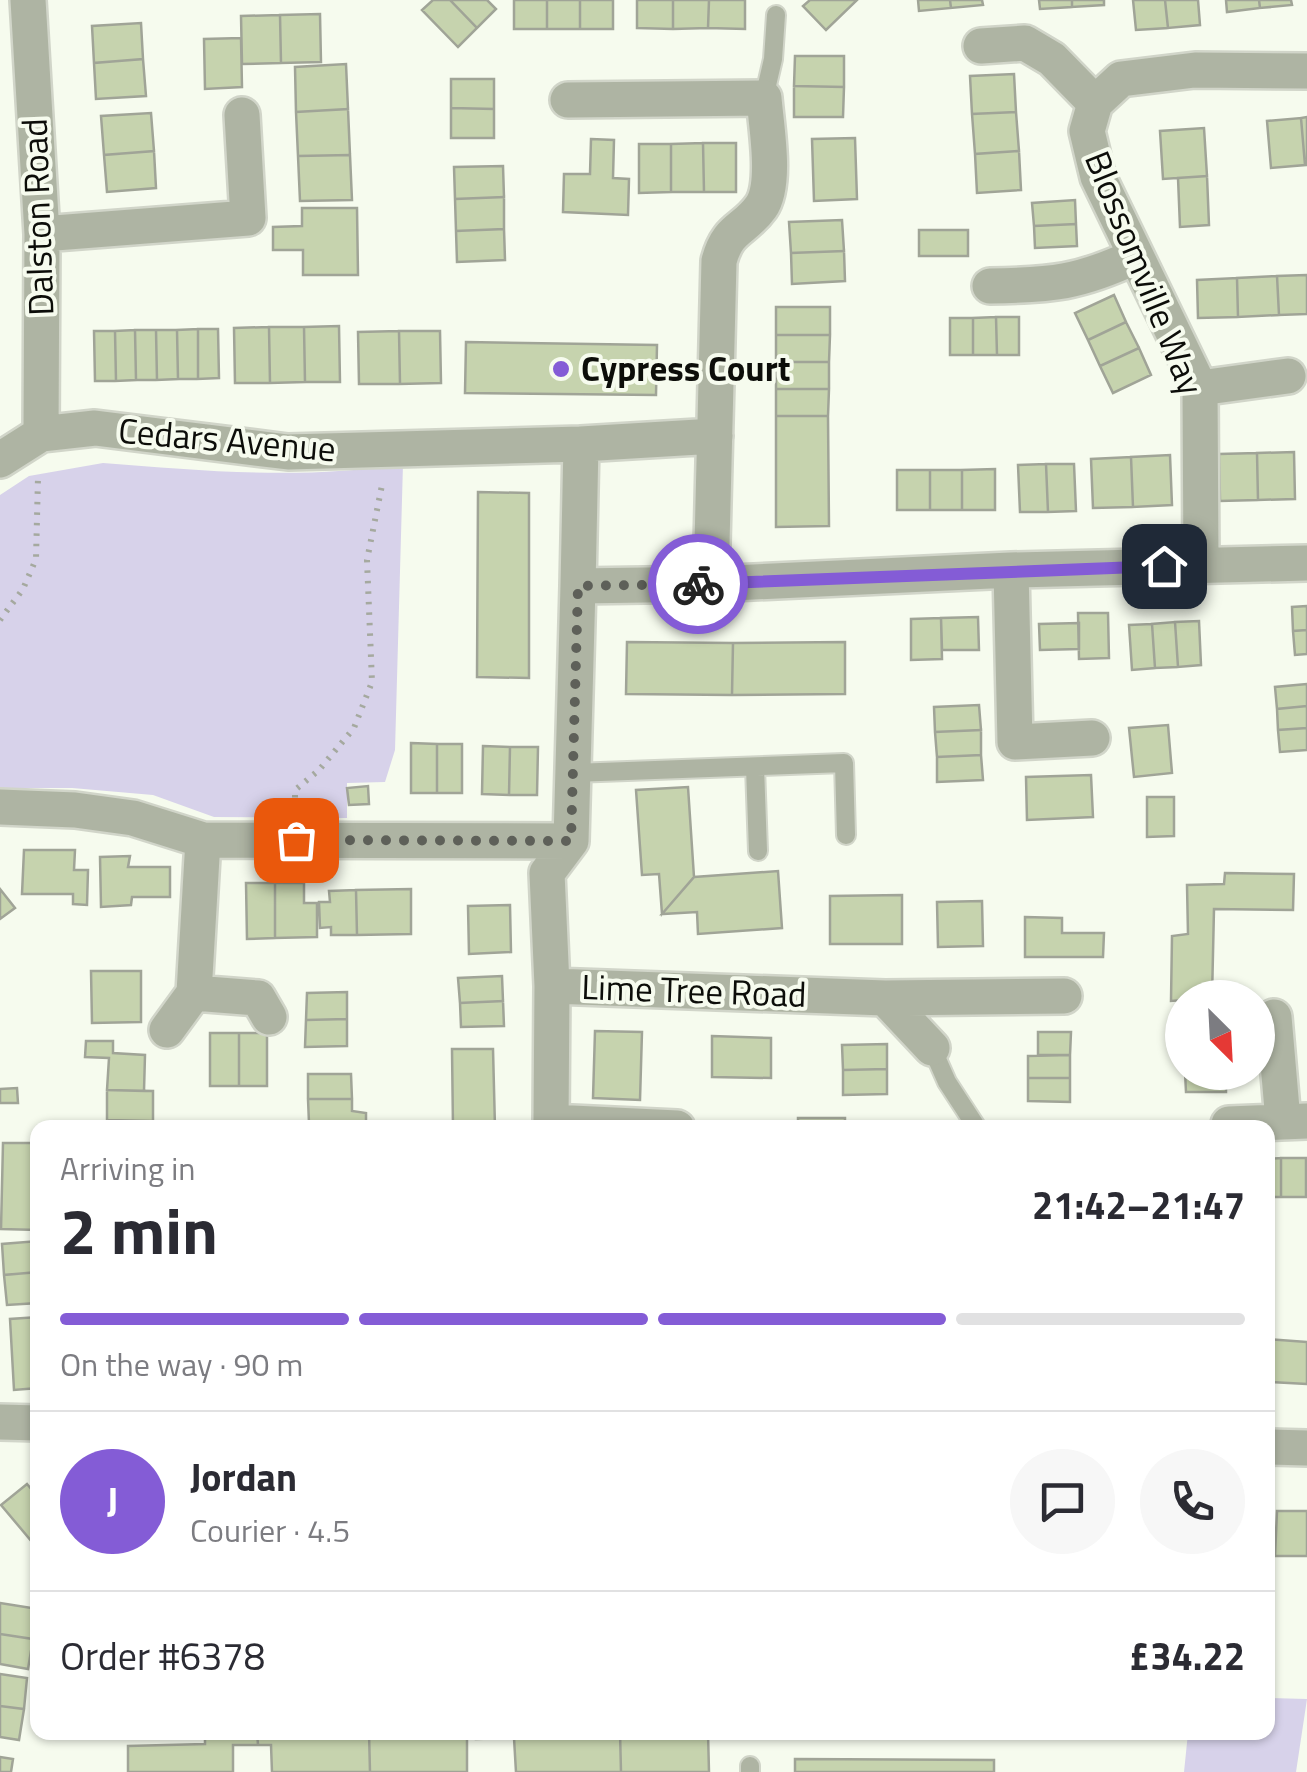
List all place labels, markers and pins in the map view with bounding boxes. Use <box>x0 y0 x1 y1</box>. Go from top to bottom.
place label: Cypress Court <box>581 341 790 395</box>
marker: Cypress Court <box>550 358 572 380</box>
pin <box>1122 524 1207 609</box>
pin <box>254 798 339 883</box>

